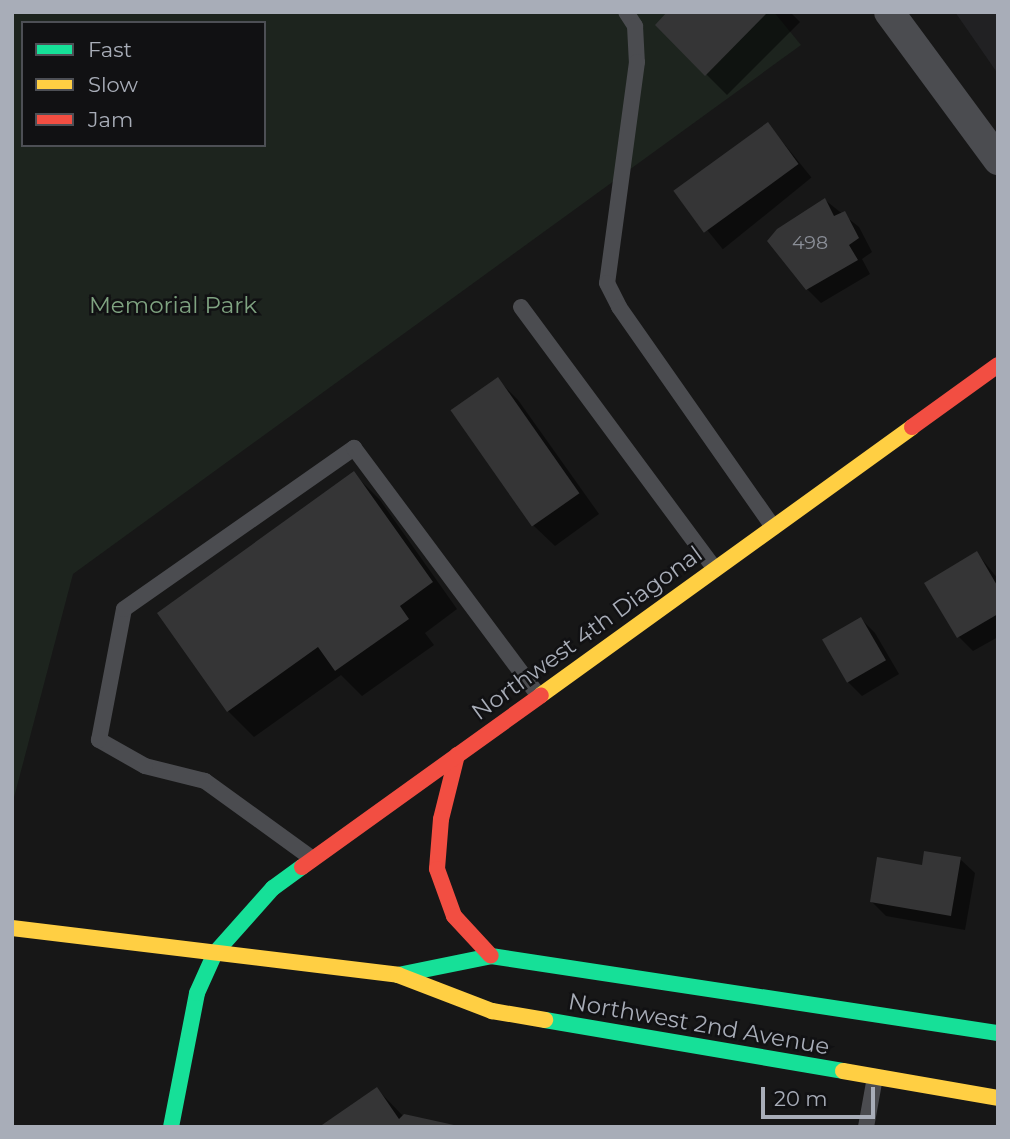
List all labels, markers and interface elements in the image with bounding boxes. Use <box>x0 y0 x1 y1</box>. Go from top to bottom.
legend <box>21 21 266 147</box>
text: Fast <box>88 37 132 62</box>
text: Slow <box>88 72 138 97</box>
text: Jam <box>88 107 133 132</box>
house number: 498 <box>792 232 828 254</box>
park label: Memorial Park <box>89 291 257 319</box>
street label: Northwest 4th Diagonal <box>466 540 708 726</box>
street label: Northwest 2nd Avenue <box>566 987 832 1061</box>
scale bar <box>765 1072 879 1116</box>
text: 20 m <box>774 1086 828 1111</box>

